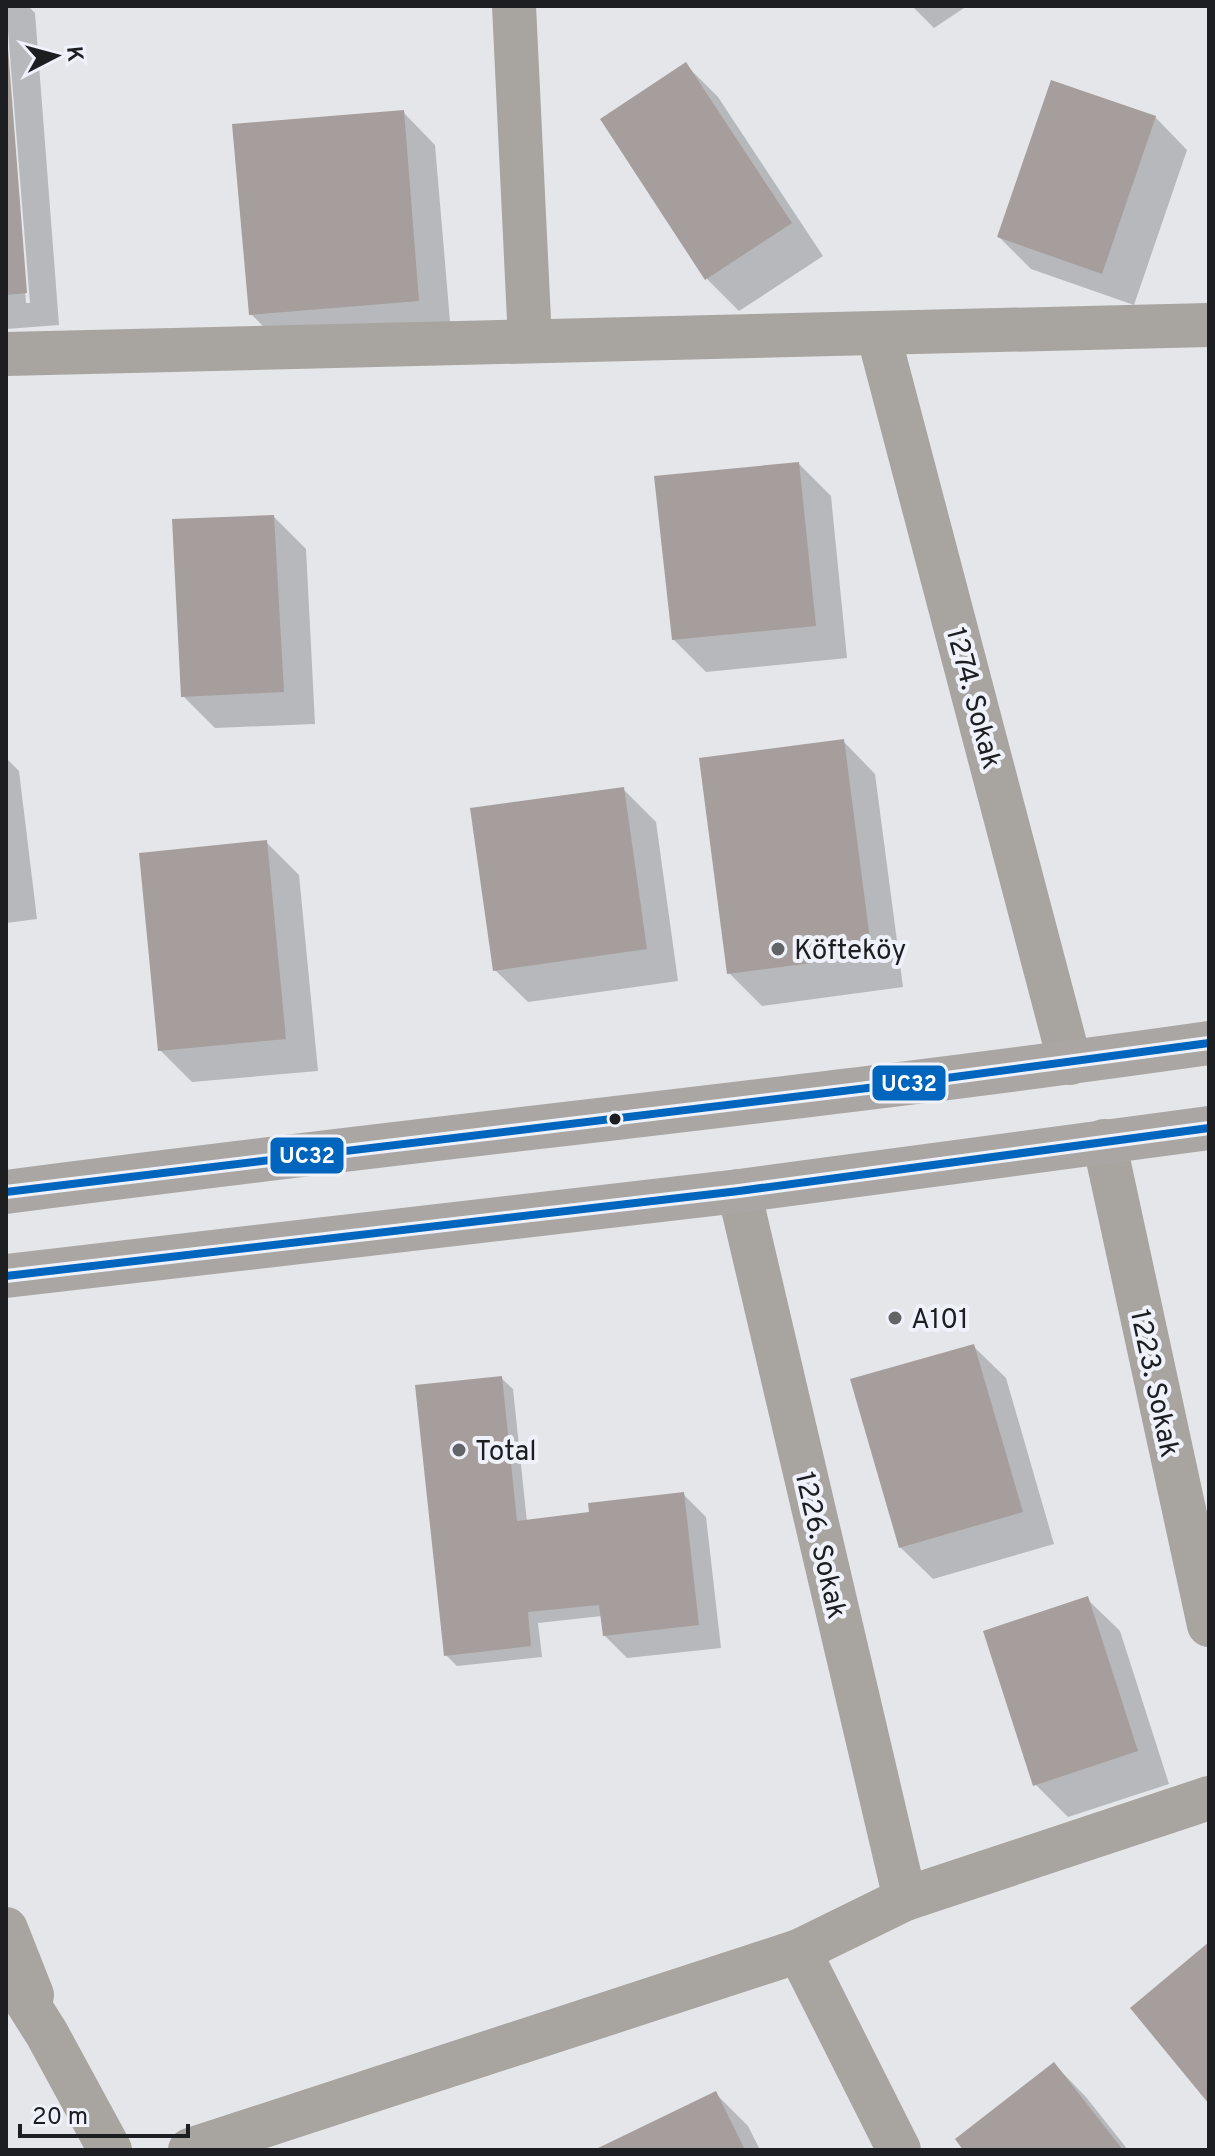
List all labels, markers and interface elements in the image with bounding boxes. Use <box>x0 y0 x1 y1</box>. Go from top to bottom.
north arrow <box>16 16 96 96</box>
text: K <box>59 45 88 63</box>
street label: 1274. Sokak <box>936 624 1008 773</box>
place label: Köfteköy <box>794 934 906 970</box>
marker: Köfteköy <box>769 940 787 958</box>
line badge: UC32 <box>871 1064 947 1102</box>
text: UC32 <box>881 1072 937 1099</box>
unlabelled marker <box>607 1111 623 1127</box>
line badge: UC32 <box>269 1136 345 1175</box>
text: UC32 <box>279 1144 335 1171</box>
place label: A101 <box>911 1303 969 1339</box>
street label: 1223. Sokak <box>1120 1307 1186 1461</box>
marker: A101 <box>886 1309 904 1327</box>
place label: Total <box>475 1435 537 1471</box>
marker: Total <box>450 1441 468 1459</box>
street label: 1226. Sokak <box>785 1469 853 1623</box>
scale bar <box>20 2088 188 2138</box>
text: 20 m <box>32 2103 88 2133</box>

